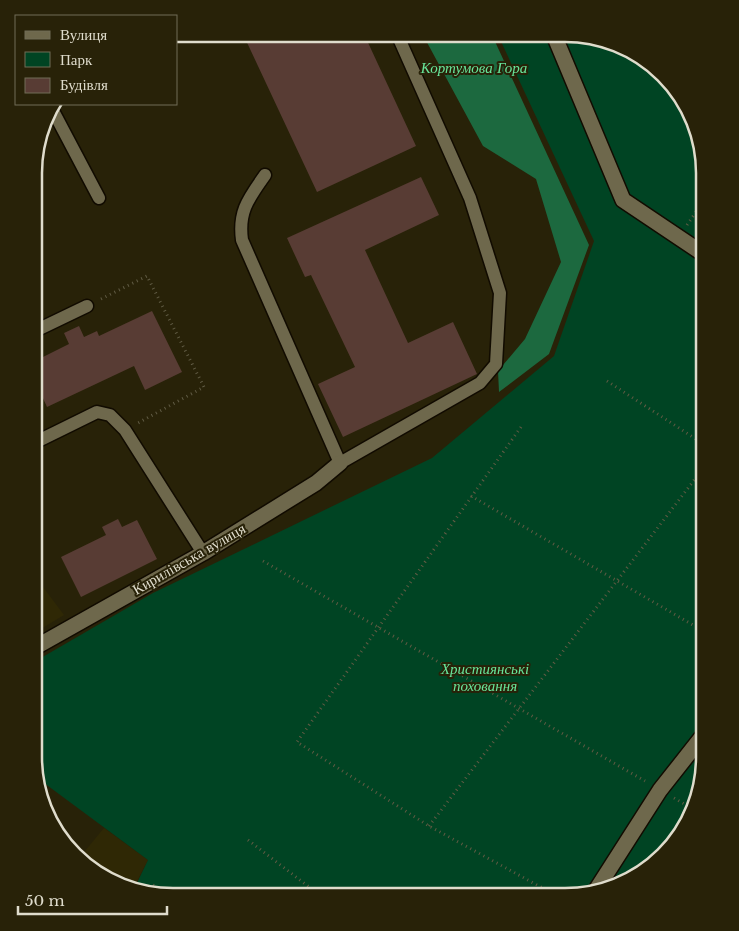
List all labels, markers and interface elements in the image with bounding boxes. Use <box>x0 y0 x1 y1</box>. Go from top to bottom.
legend <box>15 15 178 105</box>
text: Вулиця <box>60 25 107 44</box>
text: Парк <box>60 50 93 69</box>
park label: Кортумова Гора <box>420 58 527 77</box>
text: Будівля <box>60 75 108 94</box>
street label: Кирилівська вулиця <box>129 518 249 599</box>
park label: Християнські поховання <box>440 659 529 695</box>
scale bar <box>18 884 166 916</box>
text: 50 m <box>25 891 65 910</box>

